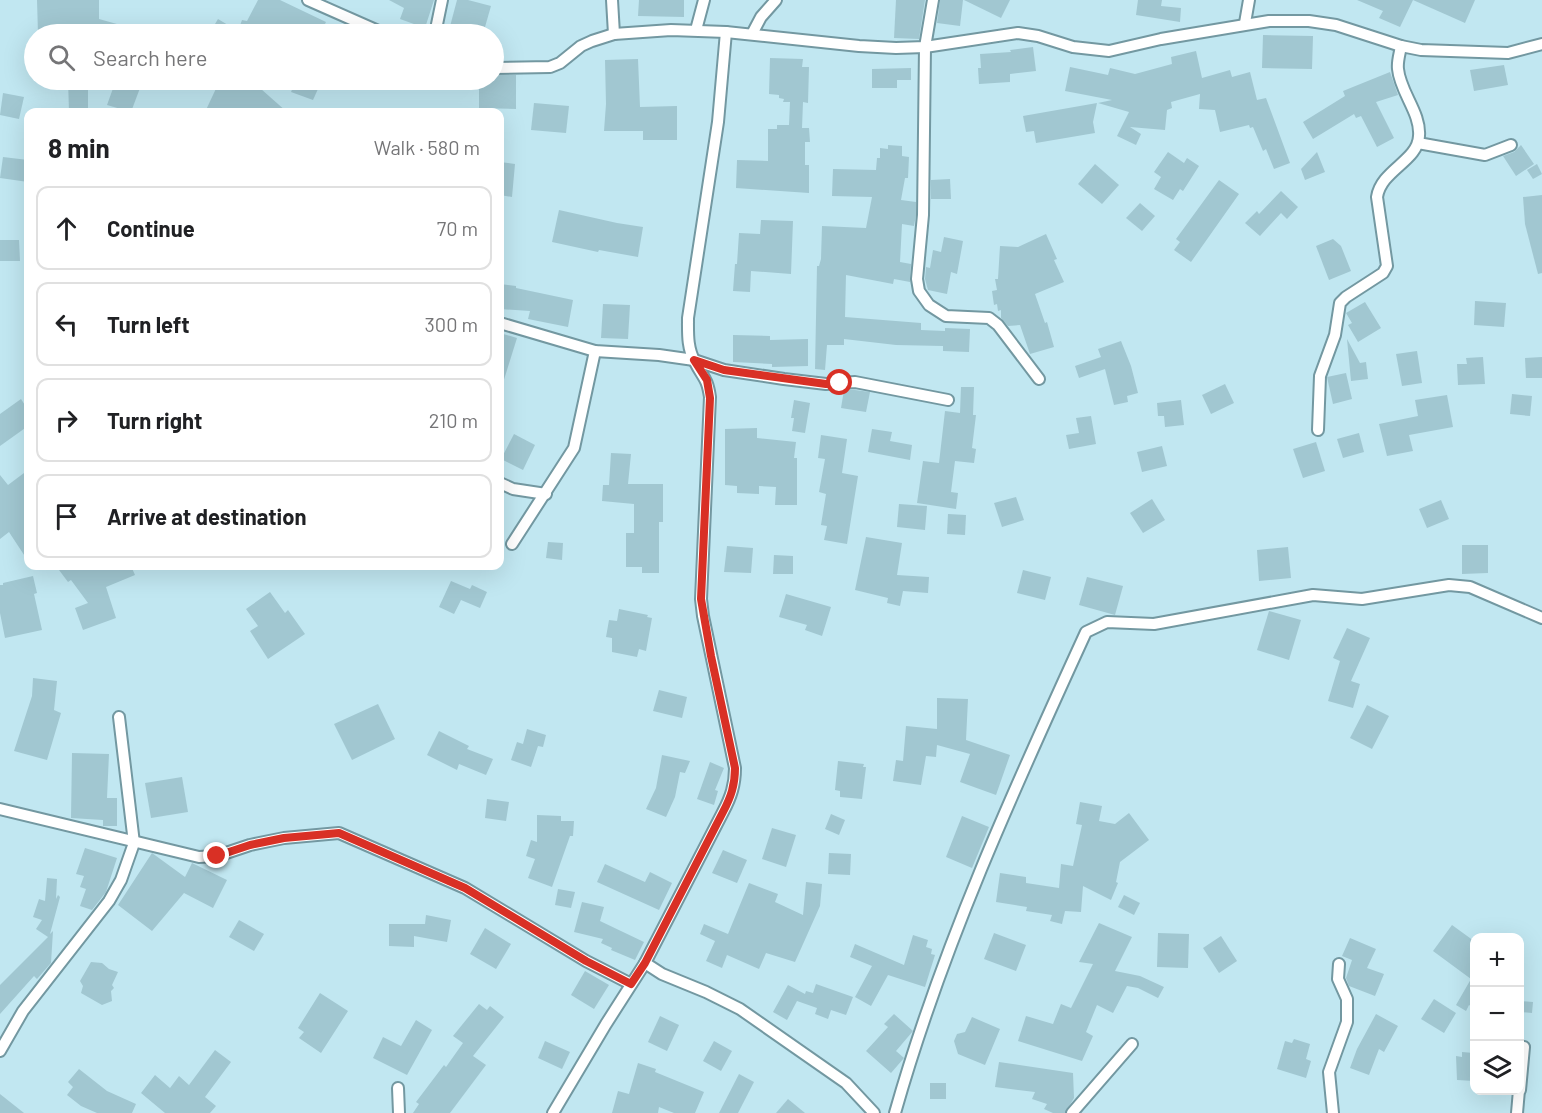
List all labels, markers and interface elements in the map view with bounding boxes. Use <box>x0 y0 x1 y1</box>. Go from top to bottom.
search box <box>24 24 504 90</box>
icon: search <box>45 41 78 74</box>
text: Search here <box>93 44 207 70</box>
text: 8 min <box>48 132 110 163</box>
text: Walk · 580 m <box>374 135 480 159</box>
icon: ahead <box>50 212 83 245</box>
text: Continue <box>107 215 195 241</box>
text: 70 m <box>437 216 478 240</box>
icon: left <box>50 308 83 341</box>
text: Turn left <box>107 311 190 337</box>
text: 300 m <box>425 312 478 336</box>
route start <box>826 369 852 395</box>
icon: right <box>50 404 83 437</box>
text: Turn right <box>107 407 202 433</box>
text: 210 m <box>429 408 478 432</box>
icon: arrive <box>50 500 83 533</box>
text: Arrive at destination <box>107 503 306 529</box>
route end <box>203 842 229 868</box>
map controls <box>1470 933 1524 1095</box>
button: + <box>1470 933 1524 987</box>
button: − <box>1470 987 1524 1041</box>
button: layers <box>1470 1041 1524 1095</box>

